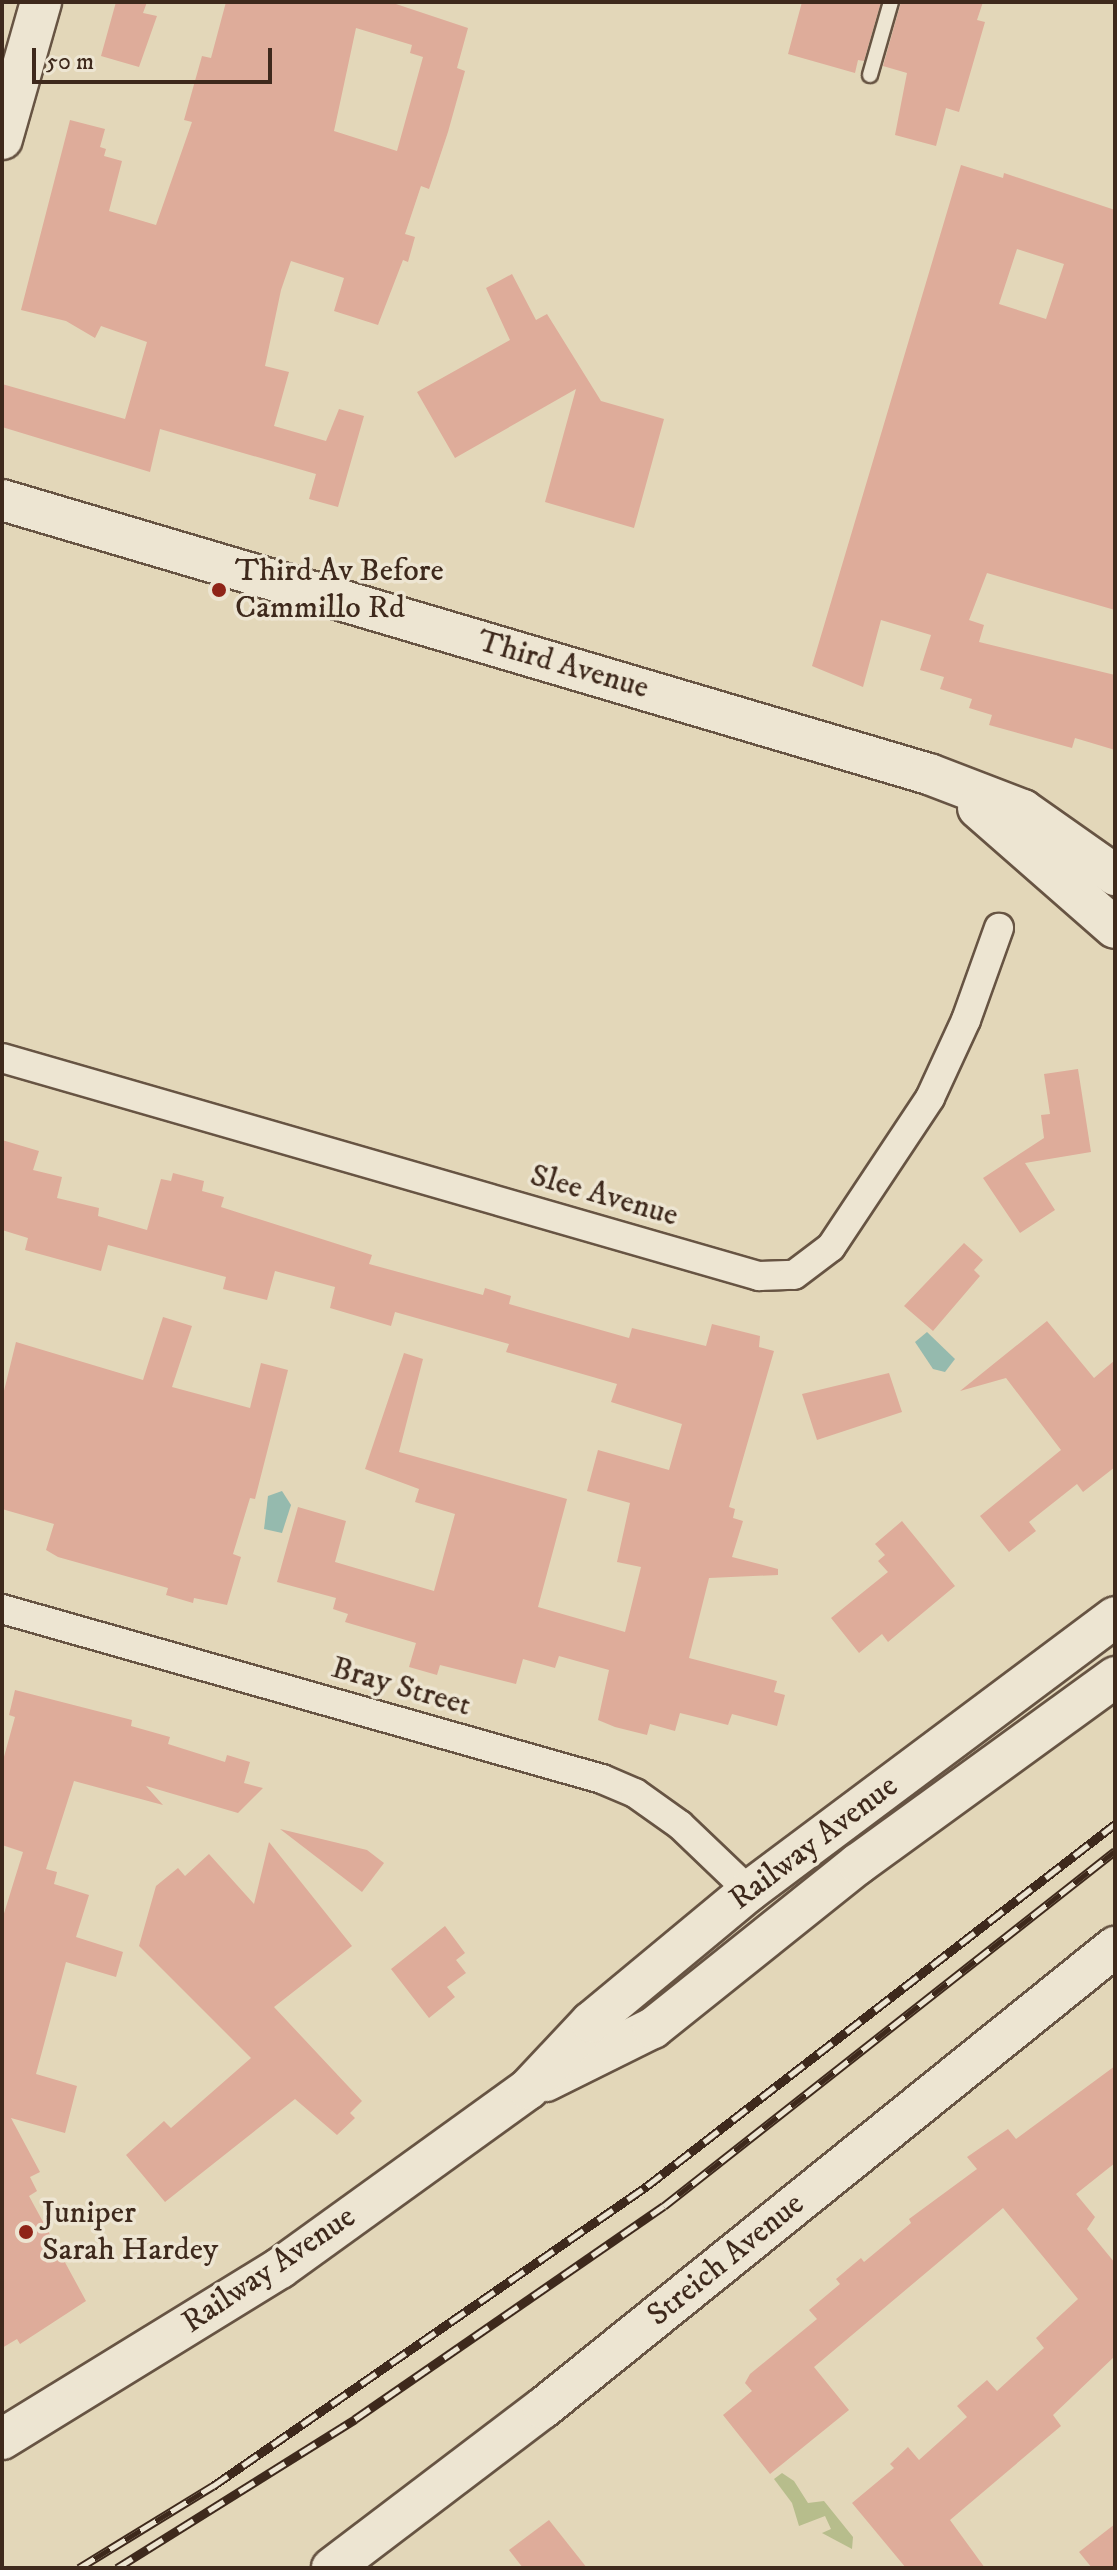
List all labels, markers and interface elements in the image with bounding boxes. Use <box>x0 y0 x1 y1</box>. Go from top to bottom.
scale bar <box>36 32 276 82</box>
text: 50 m <box>46 47 94 77</box>
place label: Third Av Before Cammillo Rd <box>235 553 444 628</box>
marker: Third Av Before Cammillo Rd <box>210 581 228 599</box>
street label: Third Avenue <box>473 622 653 708</box>
street label: Slee Avenue <box>526 1157 682 1235</box>
street label: Bray Street <box>327 1649 475 1725</box>
street label: Railway Avenue <box>722 1767 906 1919</box>
street label: Streich Avenue <box>640 2185 812 2335</box>
place label: Juniper Sarah Hardey <box>42 2195 218 2270</box>
street label: Railway Avenue <box>175 2198 363 2342</box>
marker: Juniper Sarah Hardey <box>17 2223 35 2241</box>

